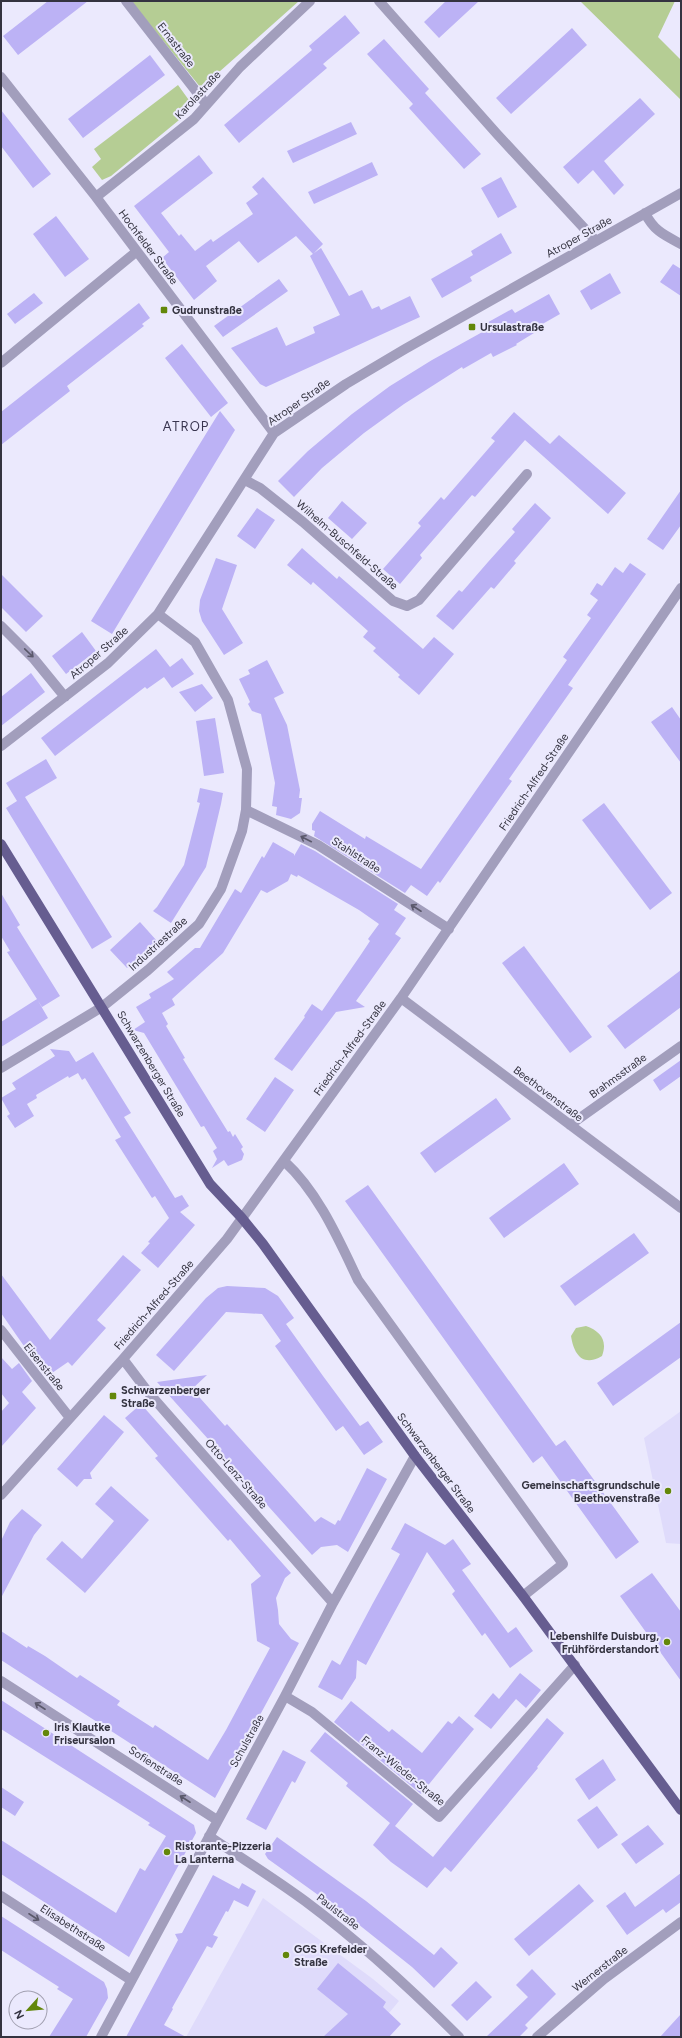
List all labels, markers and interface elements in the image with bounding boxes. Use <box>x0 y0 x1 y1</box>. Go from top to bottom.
street label: Ernastraße <box>155 20 197 70</box>
street label: Karolastraße <box>172 68 224 122</box>
street label: Hochfelder Straße <box>116 207 180 287</box>
street label: Atroper Straße <box>544 214 614 260</box>
place label: Gudrunstraße <box>172 304 242 317</box>
marker: Gudrunstraße <box>159 305 169 315</box>
place label: Ursulastraße <box>480 321 544 334</box>
marker: Ursulastraße <box>467 322 477 332</box>
street label: Atroper Straße <box>265 376 333 428</box>
district label: ATROP <box>163 419 209 434</box>
street label: Wilhelm-Buschfeld-Straße <box>294 497 400 593</box>
street label: Atroper Straße <box>67 624 131 682</box>
one-way arrow <box>24 649 34 658</box>
street label: Friedrich-Alfred-Straße <box>497 731 571 833</box>
one-way arrow <box>300 834 312 842</box>
street label: Stahlstraße <box>329 834 383 876</box>
one-way arrow <box>411 904 422 912</box>
street label: Industriestraße <box>126 914 190 974</box>
street label: Friedrich-Alfred-Straße <box>311 998 389 1098</box>
street label: Schwarzenberger Straße <box>114 1009 188 1119</box>
street label: Brahmsstraße <box>587 1051 649 1101</box>
street label: Beethovenstraße <box>511 1064 585 1124</box>
street label: Friedrich-Alfred-Straße <box>111 1257 197 1353</box>
street label: Eisenstraße <box>21 1341 67 1393</box>
place label: Schwarzenberger Straße <box>121 1384 211 1410</box>
marker: Schwarzenberger Straße <box>108 1391 118 1401</box>
street label: Schwarzenberger Straße <box>394 1411 478 1515</box>
street label: Otto-Lenz-Straße <box>202 1436 270 1512</box>
place label: Gemeinschaftsgrundschule Beethovenstraße <box>522 1479 660 1505</box>
marker: Gemeinschaftsgrundschule Beethovenstraße <box>663 1486 673 1496</box>
place label: Lebenshilfe Duisburg, Frühförderstandort <box>550 1630 660 1656</box>
marker: Lebenshilfe Duisburg, Frühförderstandort <box>662 1637 672 1647</box>
one-way arrow <box>34 1701 46 1709</box>
street label: Schulstraße <box>227 1712 267 1770</box>
place label: Iris Klautke Friseursalon <box>54 1721 115 1747</box>
marker: Iris Klautke Friseursalon <box>41 1728 51 1738</box>
street label: Franz-Wieder-Straße <box>359 1733 447 1809</box>
street label: Sofienstraße <box>126 1743 186 1789</box>
one-way arrow <box>180 1795 191 1803</box>
place label: Ristorante-Pizzeria La Lanterna <box>175 1840 271 1866</box>
marker: Ristorante-Pizzeria La Lanterna <box>162 1847 172 1857</box>
street label: Paulstraße <box>314 1891 362 1933</box>
street label: Elisabethstraße <box>38 1902 108 1954</box>
one-way arrow <box>28 1913 39 1921</box>
place label: GGS Krefelder Straße <box>294 1943 368 1969</box>
street label: Wernerstraße <box>570 1943 630 1995</box>
marker: GGS Krefelder Straße <box>281 1950 291 1960</box>
north arrow <box>8 1990 48 2030</box>
text: N <box>12 2008 27 2021</box>

